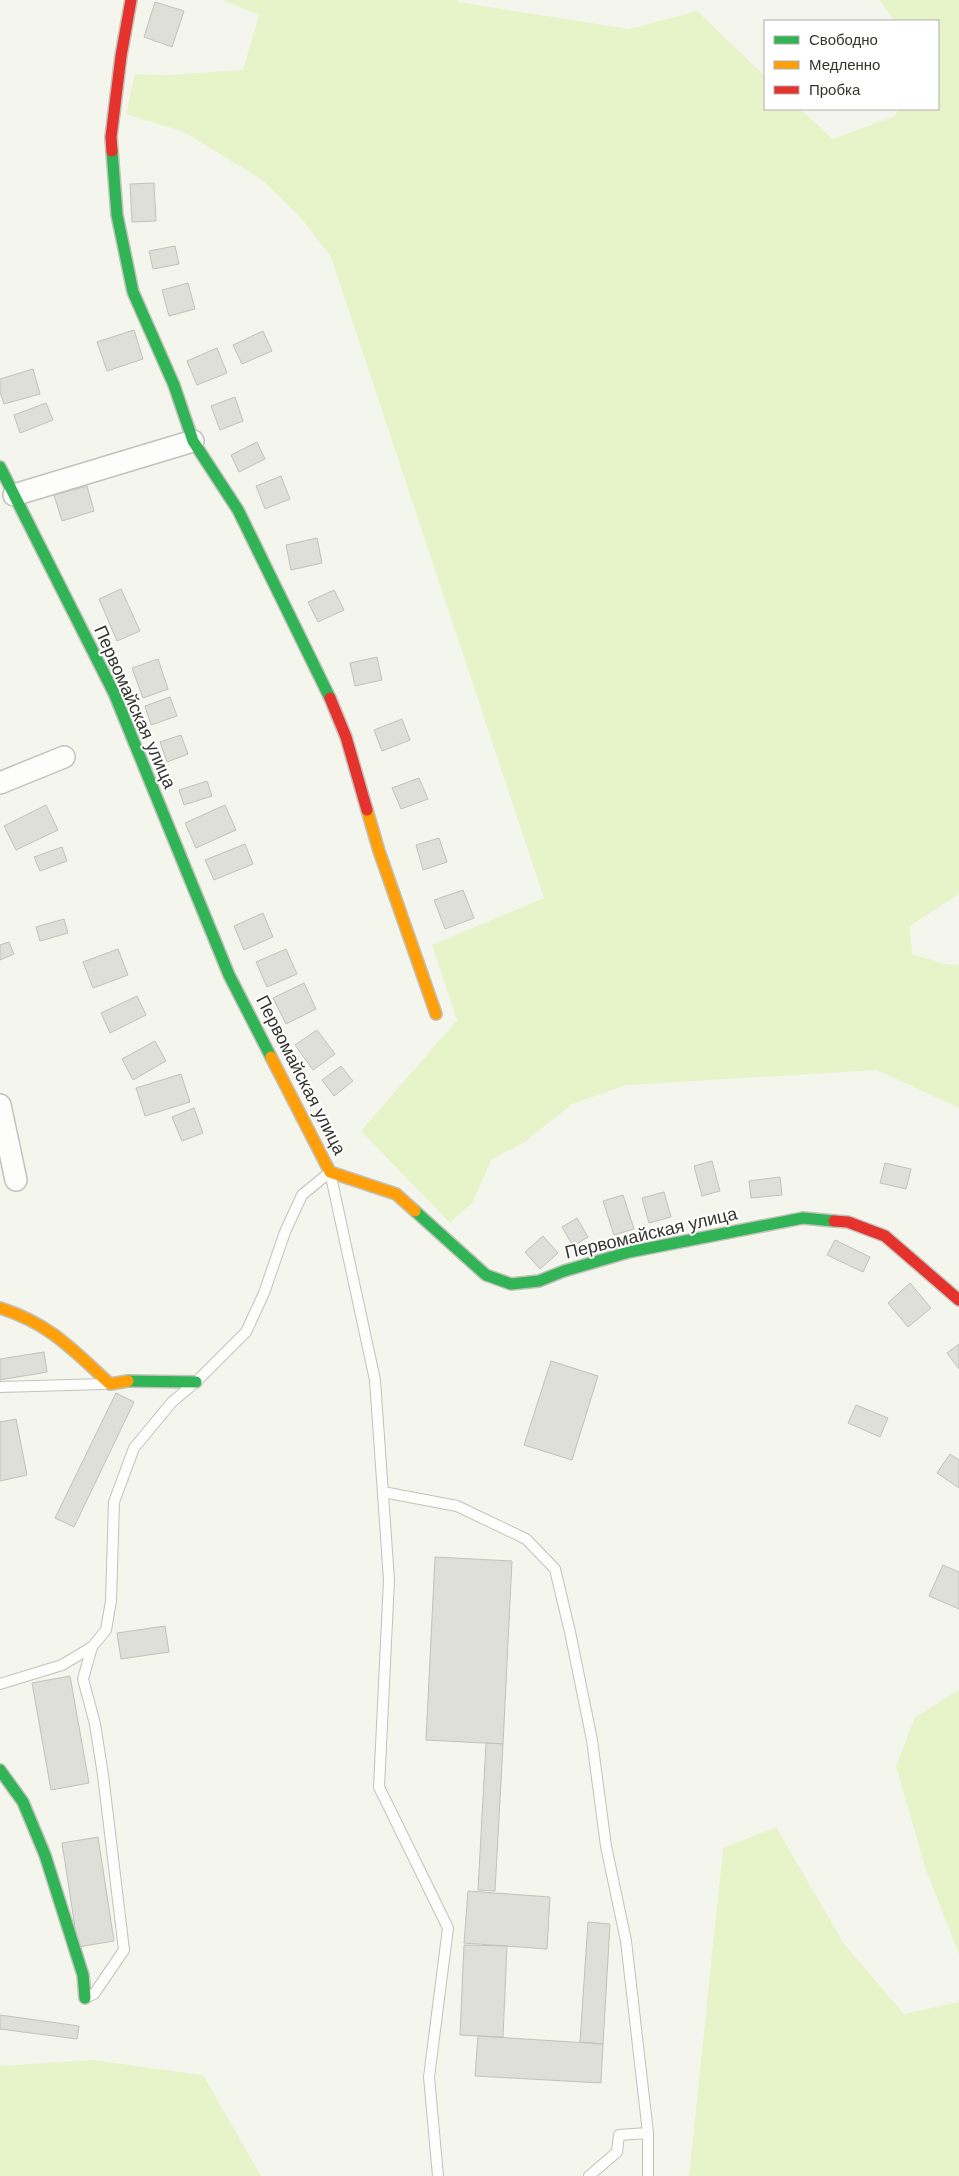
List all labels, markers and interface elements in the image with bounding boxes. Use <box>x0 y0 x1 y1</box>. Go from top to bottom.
legend <box>764 20 939 110</box>
text: Свободно <box>809 30 878 50</box>
text: Медленно <box>809 55 880 75</box>
text: Пробка <box>809 80 861 100</box>
street label: Первомайская улица <box>88 622 182 793</box>
street label: Первомайская улица <box>250 991 352 1160</box>
street label: Первомайская улица <box>563 1201 740 1264</box>

